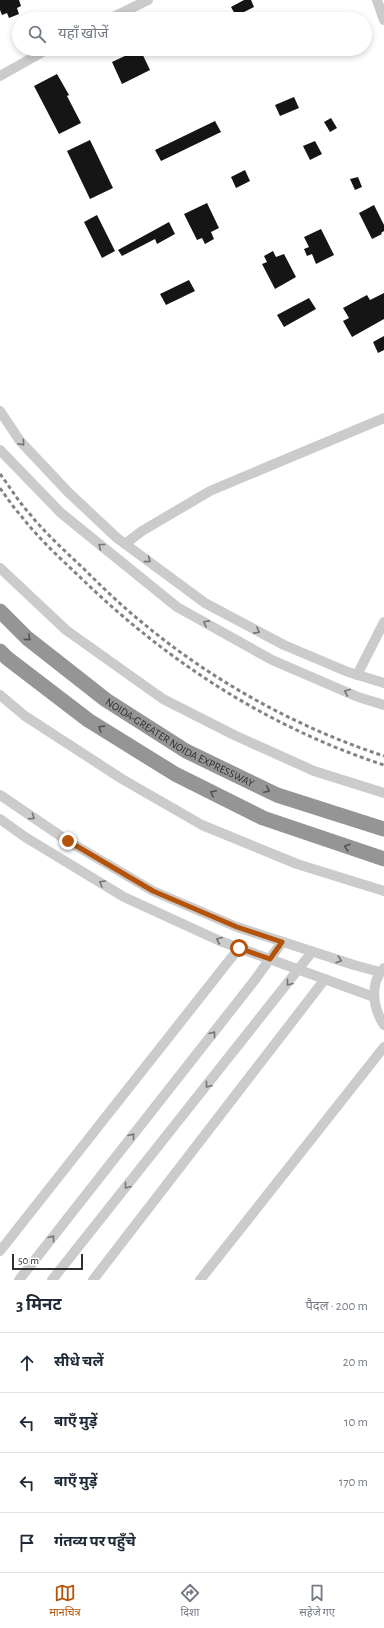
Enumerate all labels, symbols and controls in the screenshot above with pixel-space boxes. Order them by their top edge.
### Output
search box [12,12,372,56]
icon: search [26,23,48,45]
text: यहाँ खोजें [58,26,108,41]
one-way arrow [18,438,25,446]
one-way arrow [99,543,106,550]
one-way arrow [143,556,150,563]
one-way arrow [202,620,210,627]
one-way arrow [252,626,260,633]
one-way arrow [24,634,31,641]
one-way arrow [344,689,351,697]
street label: NOIDA-GREATER NOIDA EXPRESSWAY [104,696,256,789]
one-way arrow [98,726,105,733]
one-way arrow [262,785,270,793]
one-way arrow [210,791,218,798]
one-way arrow [28,812,35,819]
route end [59,832,77,850]
one-way arrow [344,843,351,852]
one-way arrow [99,881,106,888]
one-way arrow [215,937,223,945]
route start [230,939,248,957]
one-way arrow [335,955,342,964]
one-way arrow [286,978,293,985]
one-way arrow [208,1031,215,1038]
one-way arrow [205,1080,212,1087]
one-way arrow [127,1134,134,1141]
one-way arrow [125,1182,132,1189]
one-way arrow [47,1236,54,1243]
scale bar [12,1252,83,1271]
text: 50 m [18,1255,39,1266]
text: 3 मिनट [16,1296,62,1313]
text: पैदल · 200 m [305,1300,368,1313]
icon: ahead [16,1352,38,1374]
text: सीधे चलें [54,1354,104,1369]
text: 20 m [343,1356,368,1369]
icon: left [16,1412,38,1434]
text: बाएँ मुड़ें [54,1414,97,1429]
text: 10 m [344,1416,368,1429]
icon: left [16,1472,38,1494]
text: बाएँ मुड़ें [54,1474,97,1489]
text: 170 m [339,1476,368,1489]
icon: arrive [16,1532,38,1554]
text: गंतव्य पर पहुँचे [54,1534,136,1549]
tab: मानचित्र [49,1582,81,1620]
tab: दिशा [179,1582,201,1620]
tab: सहेजे गए [299,1582,335,1620]

